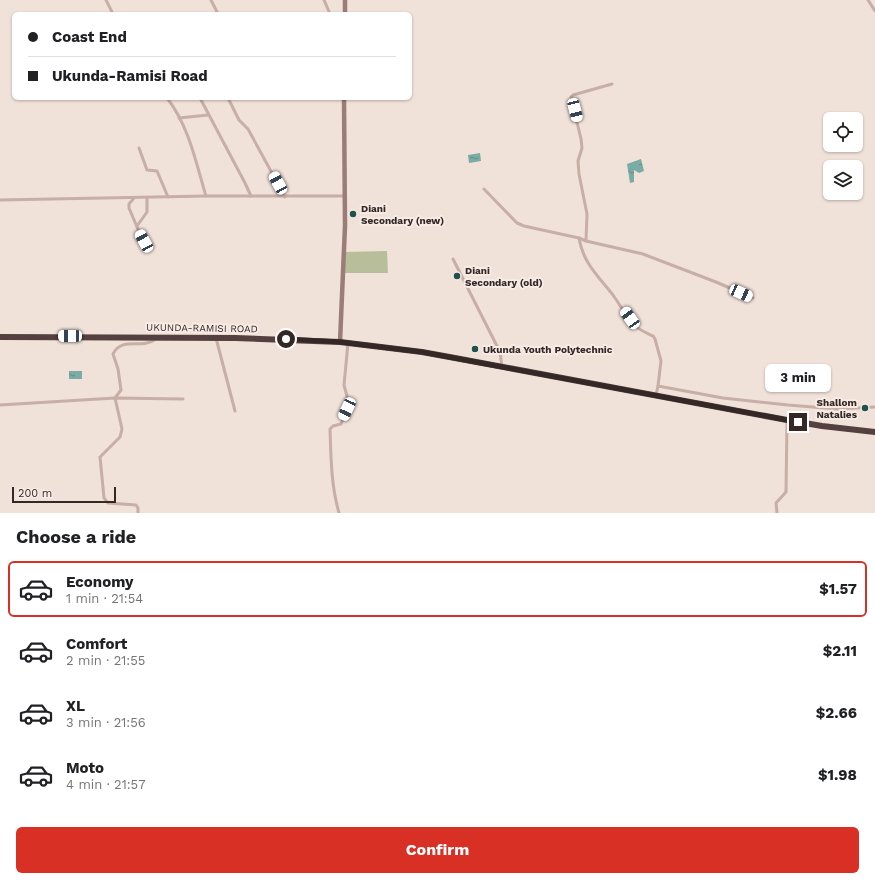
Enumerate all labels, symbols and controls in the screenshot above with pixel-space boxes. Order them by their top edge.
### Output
text: Coast End [52,28,127,46]
text: Ukunda-Ramisi Road [52,67,208,85]
car [566,97,584,123]
map controls [823,112,863,200]
button: locate [823,112,863,152]
button: layers [823,160,863,200]
car [267,170,289,196]
place label: Diani Secondary (new) [361,203,444,226]
marker: Diani Secondary (new) [348,209,358,219]
car [133,228,155,254]
place label: Diani Secondary (old) [465,265,543,288]
marker: Diani Secondary (old) [452,271,462,281]
car [728,283,754,303]
car [618,305,642,331]
street label: UKUNDA-RAMISI ROAD [146,322,258,334]
car [58,330,82,342]
route start [277,330,295,348]
marker: Ukunda Youth Polytechnic [470,344,480,354]
place label: Ukunda Youth Polytechnic [483,344,613,355]
callout: 3 min [765,364,831,392]
text: 3 min [780,370,816,385]
car [336,396,358,422]
place label: Shallom Natalies [816,397,858,420]
marker: Shallom Natalies [860,403,870,413]
route end [789,413,807,431]
scale bar [12,485,116,504]
text: 200 m [18,487,52,500]
text: Choose a ride [16,526,136,547]
icon: car [18,571,54,607]
text: Economy [66,573,133,591]
text: $1.57 [819,580,857,598]
text: 1 min · 21:54 [66,591,143,606]
icon: car [18,633,54,669]
text: Comfort [66,635,127,653]
text: $2.11 [823,642,857,660]
text: 2 min · 21:55 [66,653,145,668]
icon: car [18,695,54,731]
text: XL [66,697,85,715]
text: $2.66 [816,704,857,722]
text: 3 min · 21:56 [66,715,146,730]
icon: car [18,757,54,793]
text: Moto [66,759,104,777]
text: $1.98 [818,766,857,784]
text: 4 min · 21:57 [66,777,145,792]
button: Confirm [16,827,859,873]

